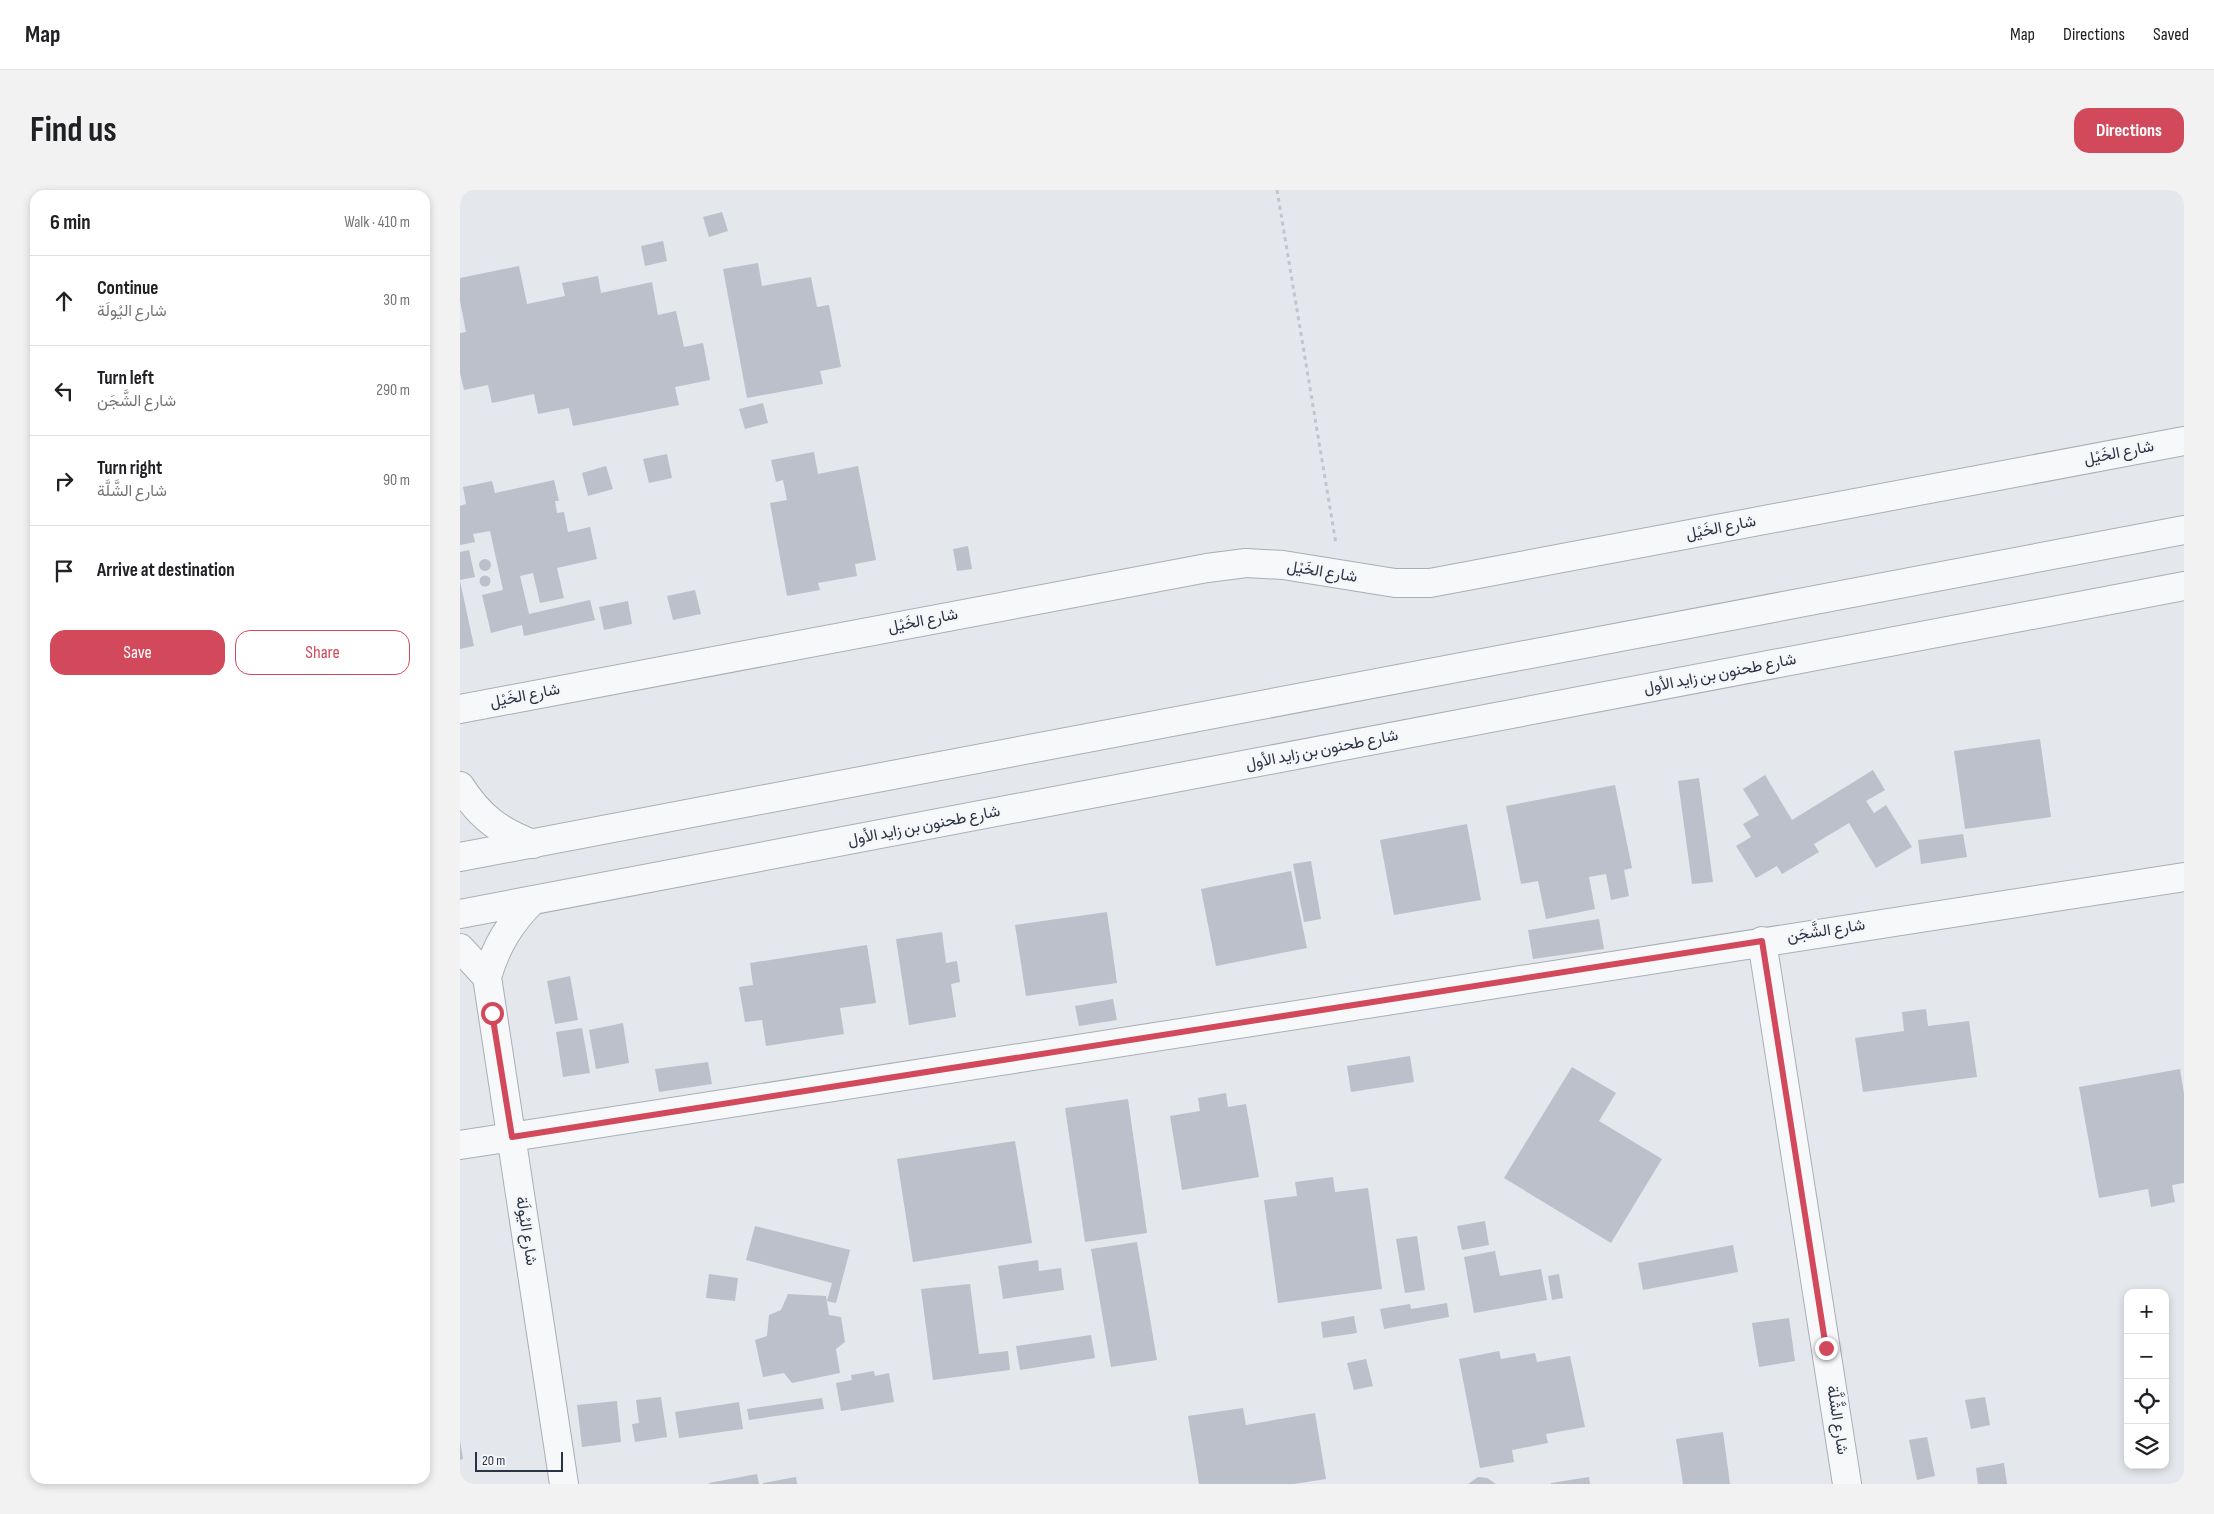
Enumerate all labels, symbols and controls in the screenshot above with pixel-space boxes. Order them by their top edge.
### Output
text: Map [25,20,60,49]
text: Map [2010,24,2035,45]
text: Directions [2063,24,2125,45]
text: Saved [2153,24,2189,45]
button: Directions [2074,108,2184,153]
text: Find us [30,109,117,152]
text: 6 min [50,210,91,235]
text: Walk · 410 m [344,213,410,232]
text: Continue [97,277,158,300]
icon: ahead [50,287,78,315]
text: 30 m [383,291,410,310]
text: شارع اليُولَة [97,302,167,321]
text: Turn left [97,367,154,390]
icon: left [50,377,78,405]
text: 290 m [376,381,410,400]
text: شارع الشَّجَن [97,392,176,411]
street label: شارع الخَيْل [2082,437,2156,470]
text: Turn right [97,457,162,480]
icon: right [50,467,78,495]
text: 90 m [383,471,410,490]
text: شارع الشَّلَّة [97,482,167,501]
street label: شارع الخَيْل [1684,512,1758,545]
icon: arrive [50,557,78,585]
street label: شارع الخَيْل [1285,557,1359,588]
text: Arrive at destination [97,559,235,582]
street label: شارع الخَيْل [886,605,960,638]
button: Save [50,630,225,675]
button: Share [235,630,410,675]
street label: شارع طحنون بن زايد الأول [1642,650,1798,699]
street label: شارع الخَيْل [488,680,562,713]
street label: شارع طحنون بن زايد الأول [1244,726,1400,775]
street label: شارع طحنون بن زايد الأول [846,802,1002,851]
street label: شارع الشَّجَن [1785,913,1867,948]
route start [481,1002,504,1025]
street label: شارع اليُولَة [510,1195,542,1267]
map controls [2124,1289,2169,1469]
button: + [2124,1289,2169,1334]
button: − [2124,1334,2169,1379]
route end [1815,1337,1838,1360]
button: locate [2124,1379,2169,1424]
street label: شارع الشَّلَّة [1821,1383,1855,1456]
button: layers [2124,1424,2169,1469]
scale bar [475,1449,562,1472]
text: 20 m [482,1452,505,1469]

